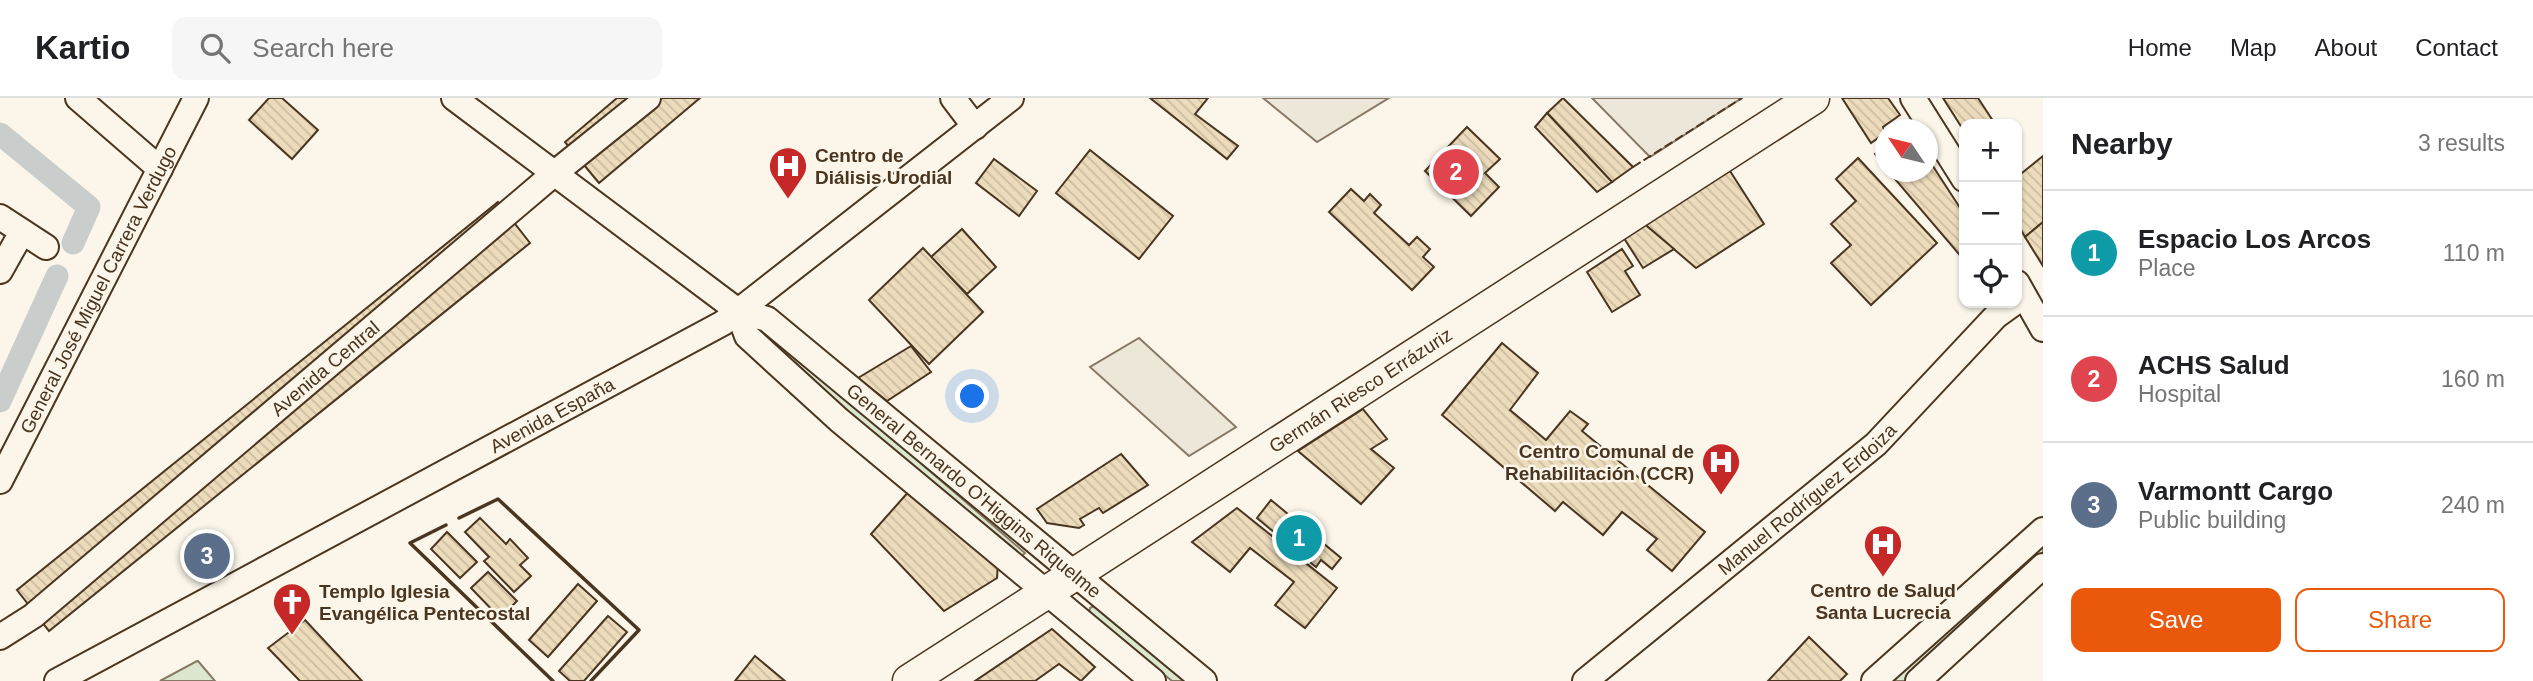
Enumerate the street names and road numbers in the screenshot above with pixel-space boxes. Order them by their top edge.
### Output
street label: General José Miguel Carrera Verdugo [16,142,180,437]
street label: Avenida Central [267,317,383,420]
street label: Germán Riesco Errázuriz [1265,323,1456,457]
street label: Avenida España [486,373,618,457]
street label: General Bernardo O'Higgins Riquelme [843,379,1106,602]
street label: Manuel Rodríguez Erdoiza [1714,419,1901,579]

